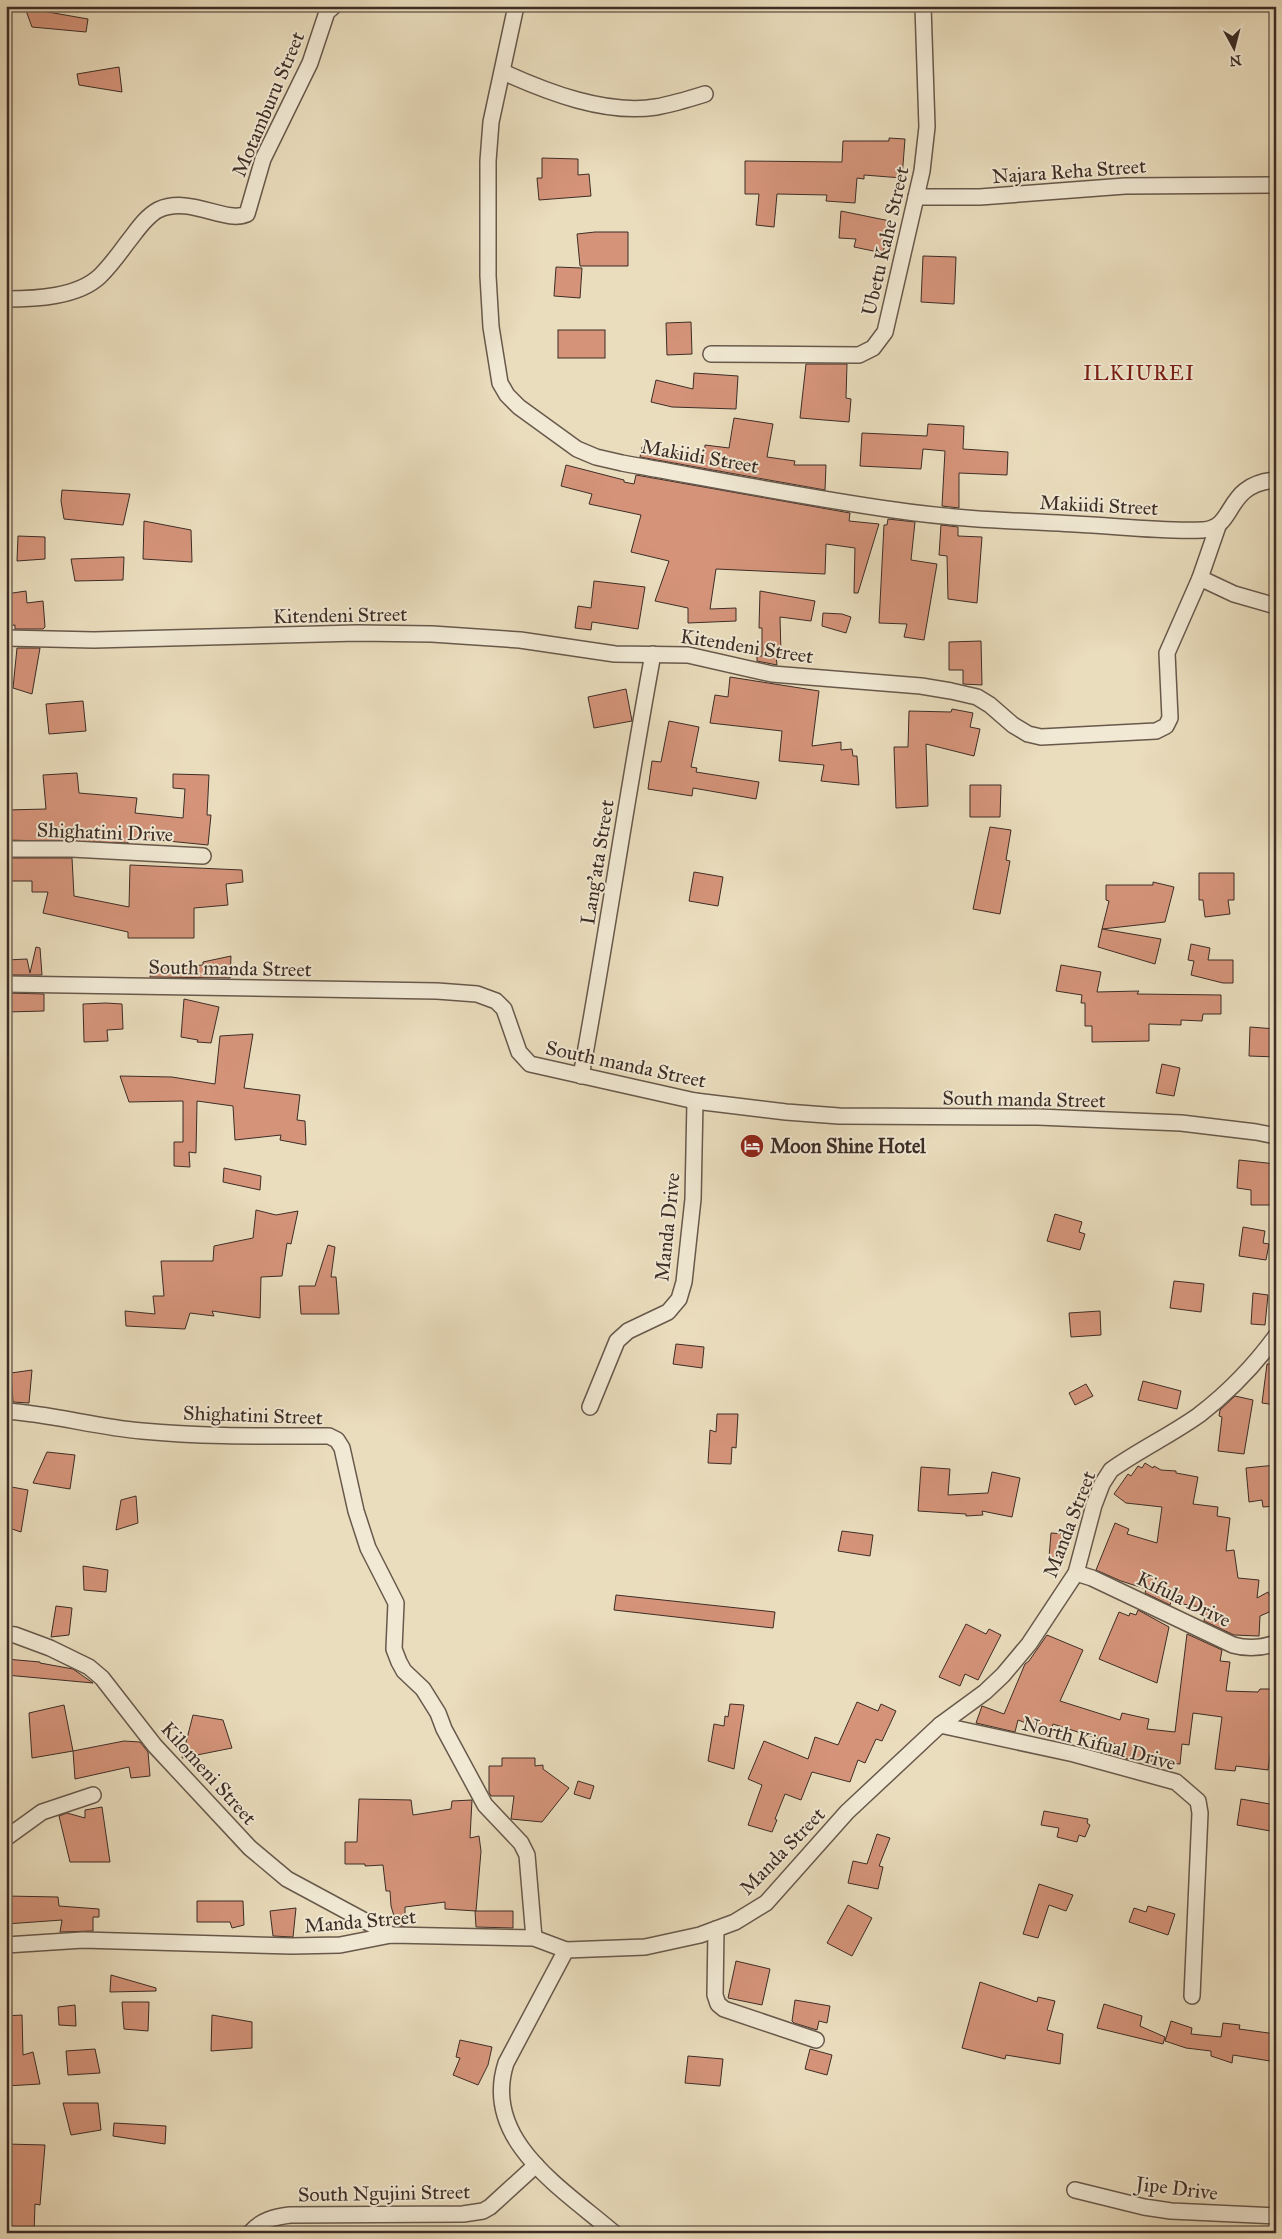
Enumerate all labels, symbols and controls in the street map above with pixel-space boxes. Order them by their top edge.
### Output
north arrow [1210,22,1260,72]
street label: Motamburu Street [227,28,309,180]
text: N [1228,51,1242,70]
street label: Najara Reha Street [991,154,1147,188]
street label: Ubetu Kahe Street [856,164,914,318]
district label: ILKIUREI [1083,360,1195,386]
street label: Makiidi Street [639,434,761,478]
street label: Makiidi Street [1039,490,1159,520]
street label: Kitendeni Street [273,602,407,628]
street label: Kitendeni Street [679,624,815,668]
street label: Lang'ata Street [575,798,620,926]
street label: Shighatini Drive [36,818,174,847]
street label: South manda Street [148,955,312,981]
street label: South manda Street [544,1035,708,1093]
street label: South manda Street [942,1086,1106,1112]
hotel icon: Moon Shine Hotel [739,1133,765,1159]
place label: Moon Shine Hotel [770,1134,926,1158]
street label: Manda Drive [649,1172,685,1282]
street label: Shighatini Street [183,1401,323,1430]
street label: Manda Street [1038,1467,1100,1581]
street label: Kifula Drive [1133,1566,1235,1632]
street label: North Kifual Drive [1019,1711,1179,1775]
street label: Kilomeni Street [156,1716,262,1830]
street label: Manda Street [734,1802,830,1900]
street label: Manda Street [303,1904,417,1938]
street label: Jipe Drive [1132,2171,1219,2206]
street label: South Ngujini Street [298,2179,470,2208]

